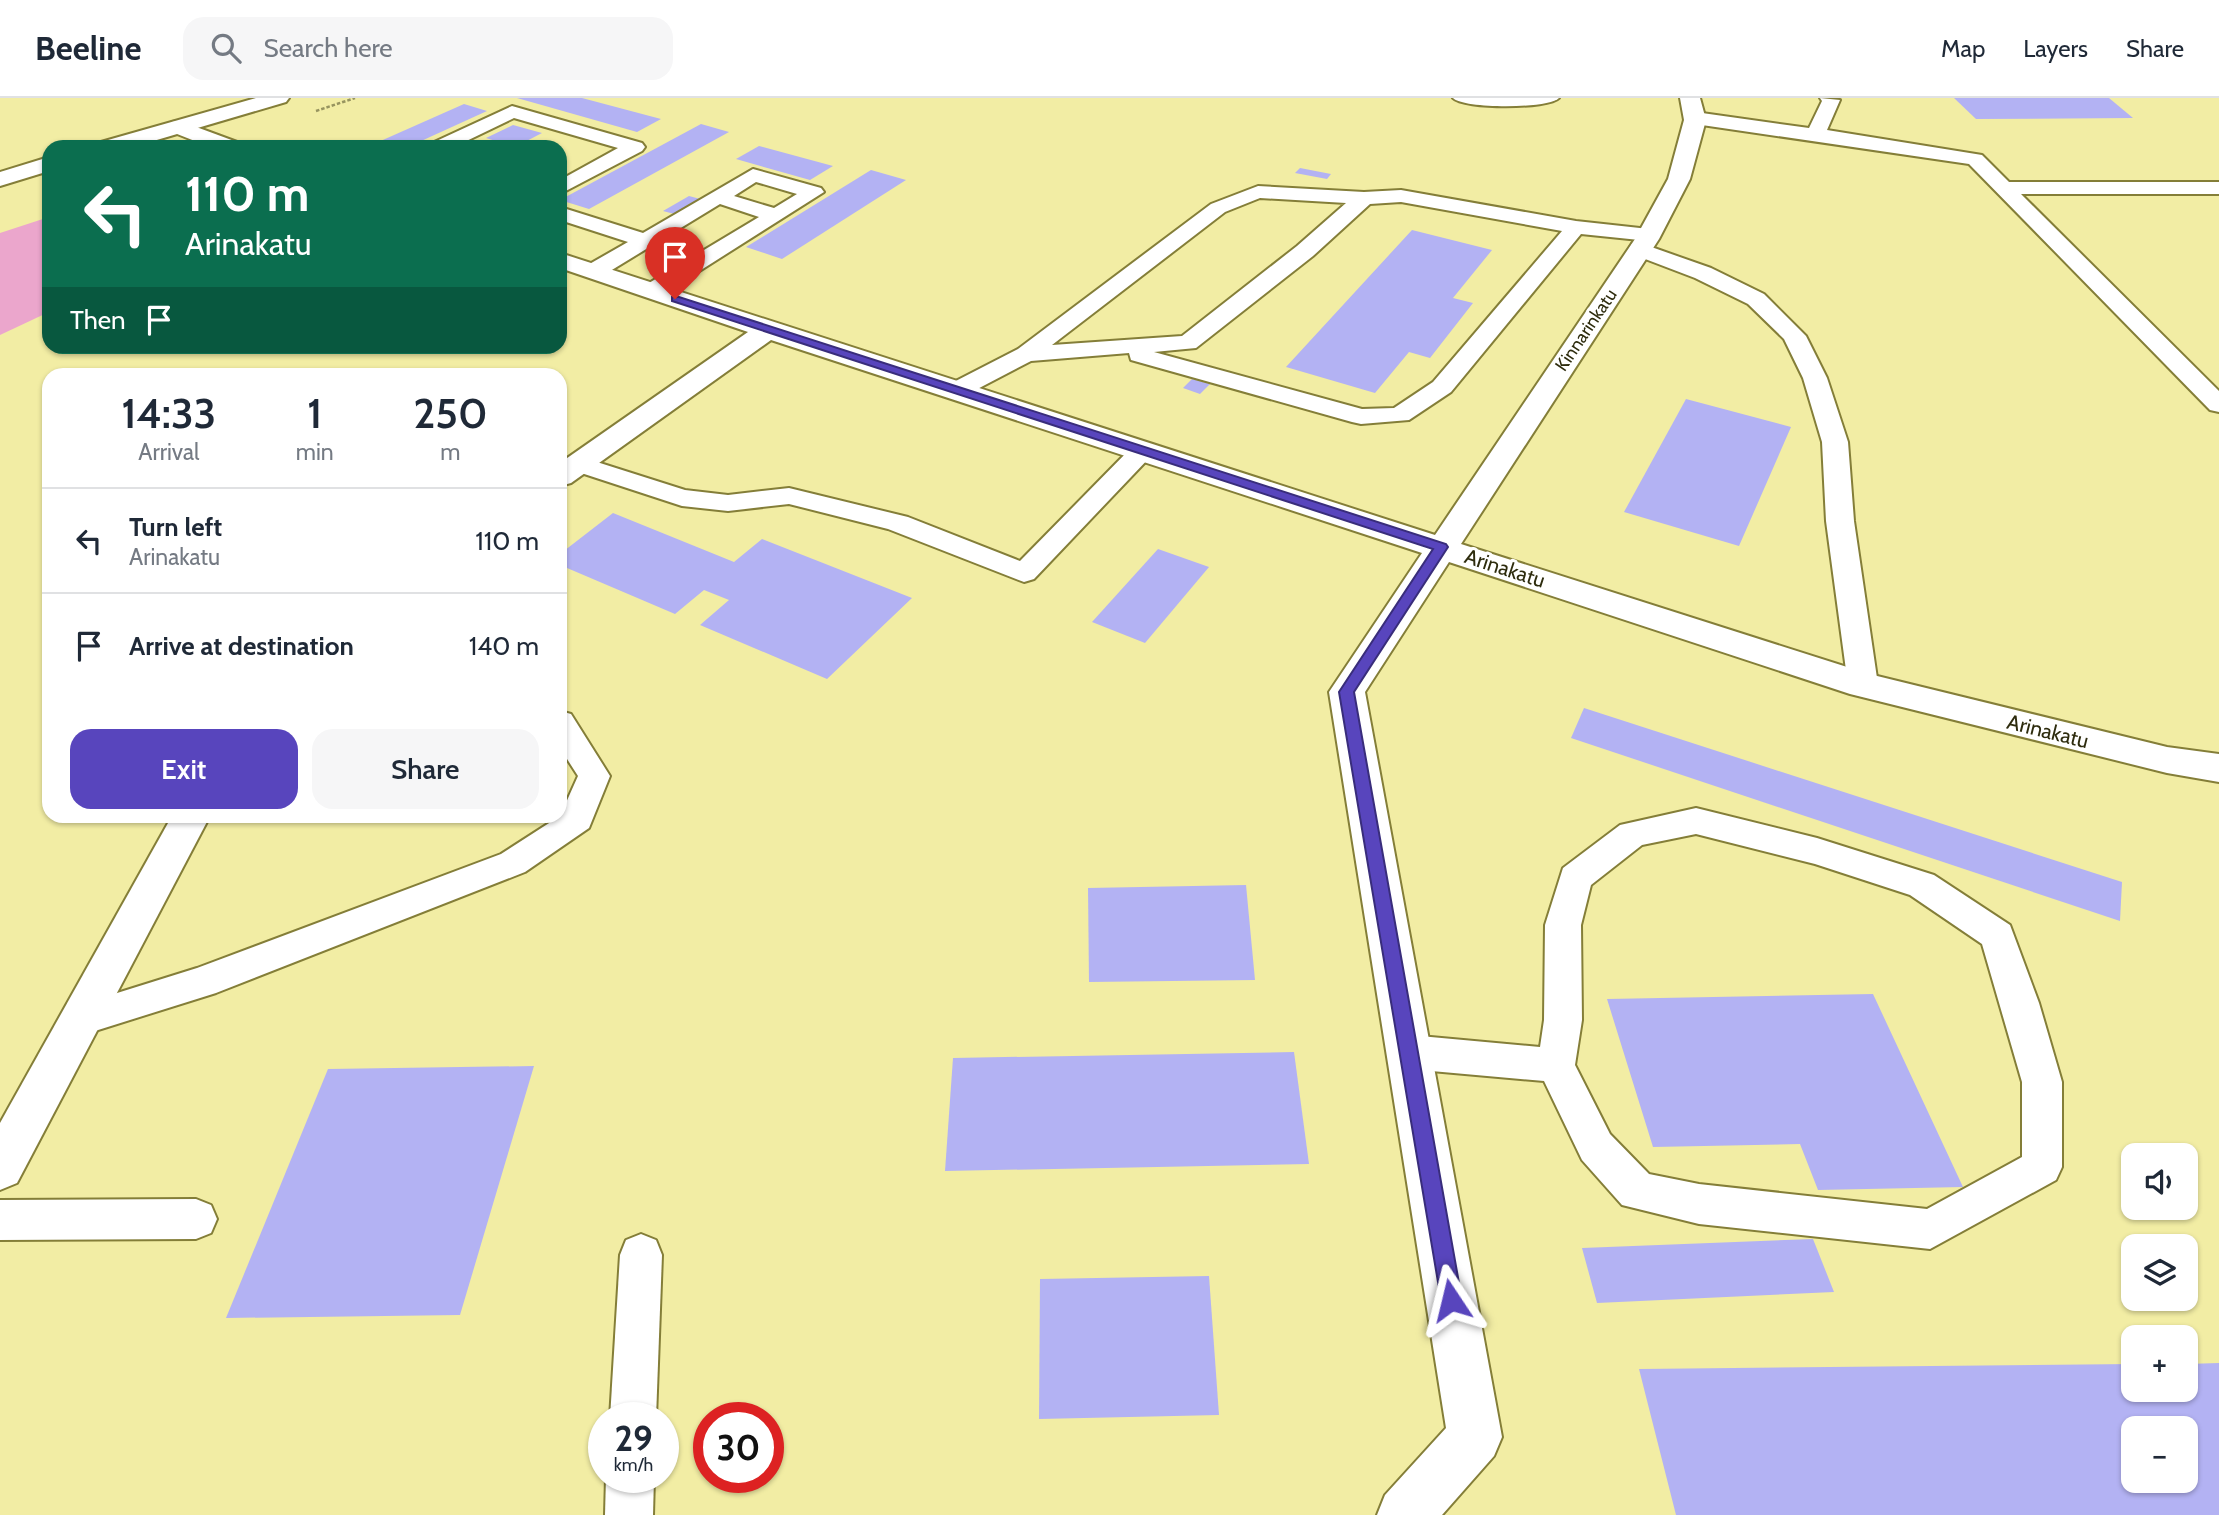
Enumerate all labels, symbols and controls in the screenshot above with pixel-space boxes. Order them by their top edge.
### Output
search box [183,17,673,80]
text: Beeline [35,28,141,68]
icon: search [207,29,245,67]
text: Search here [263,32,393,64]
text: Map [1941,34,1985,63]
text: Layers [2023,34,2088,63]
text: Share [2126,34,2184,63]
text: 110 m [185,164,309,223]
icon: left [70,168,161,259]
text: Arinakatu [185,224,312,263]
pin [645,227,705,299]
icon: arrive [656,238,694,276]
street label: Kinnarinkatu [1550,285,1622,375]
icon: arrive [140,301,178,339]
text: Then [70,304,126,336]
text: 14:33 [122,387,216,439]
text: 1 [307,387,322,439]
text: 250 [413,387,487,439]
text: Arrival [138,438,199,466]
text: min [296,438,334,466]
text: m [440,438,460,466]
text: Turn left [129,511,222,543]
icon: left [70,522,108,560]
text: 110 m [475,525,539,557]
text: Arinakatu [129,543,220,571]
street label: Arinakatu [1462,543,1548,593]
icon: arrive [70,627,108,665]
text: Arrive at destination [129,630,354,662]
text: 140 m [469,630,539,662]
street label: Arinakatu [2005,709,2091,753]
button: Exit [70,729,298,809]
button: Share [312,729,539,809]
map controls [2121,1143,2198,1493]
button: sound [2121,1143,2198,1220]
button: layers [2121,1234,2198,1311]
position arrow [1414,1263,1488,1337]
button: + [2121,1325,2198,1402]
speed limit sign: 30 [693,1402,784,1493]
button: − [2121,1416,2198,1493]
text: 29 [614,1417,653,1460]
text: km/h [614,1454,653,1476]

